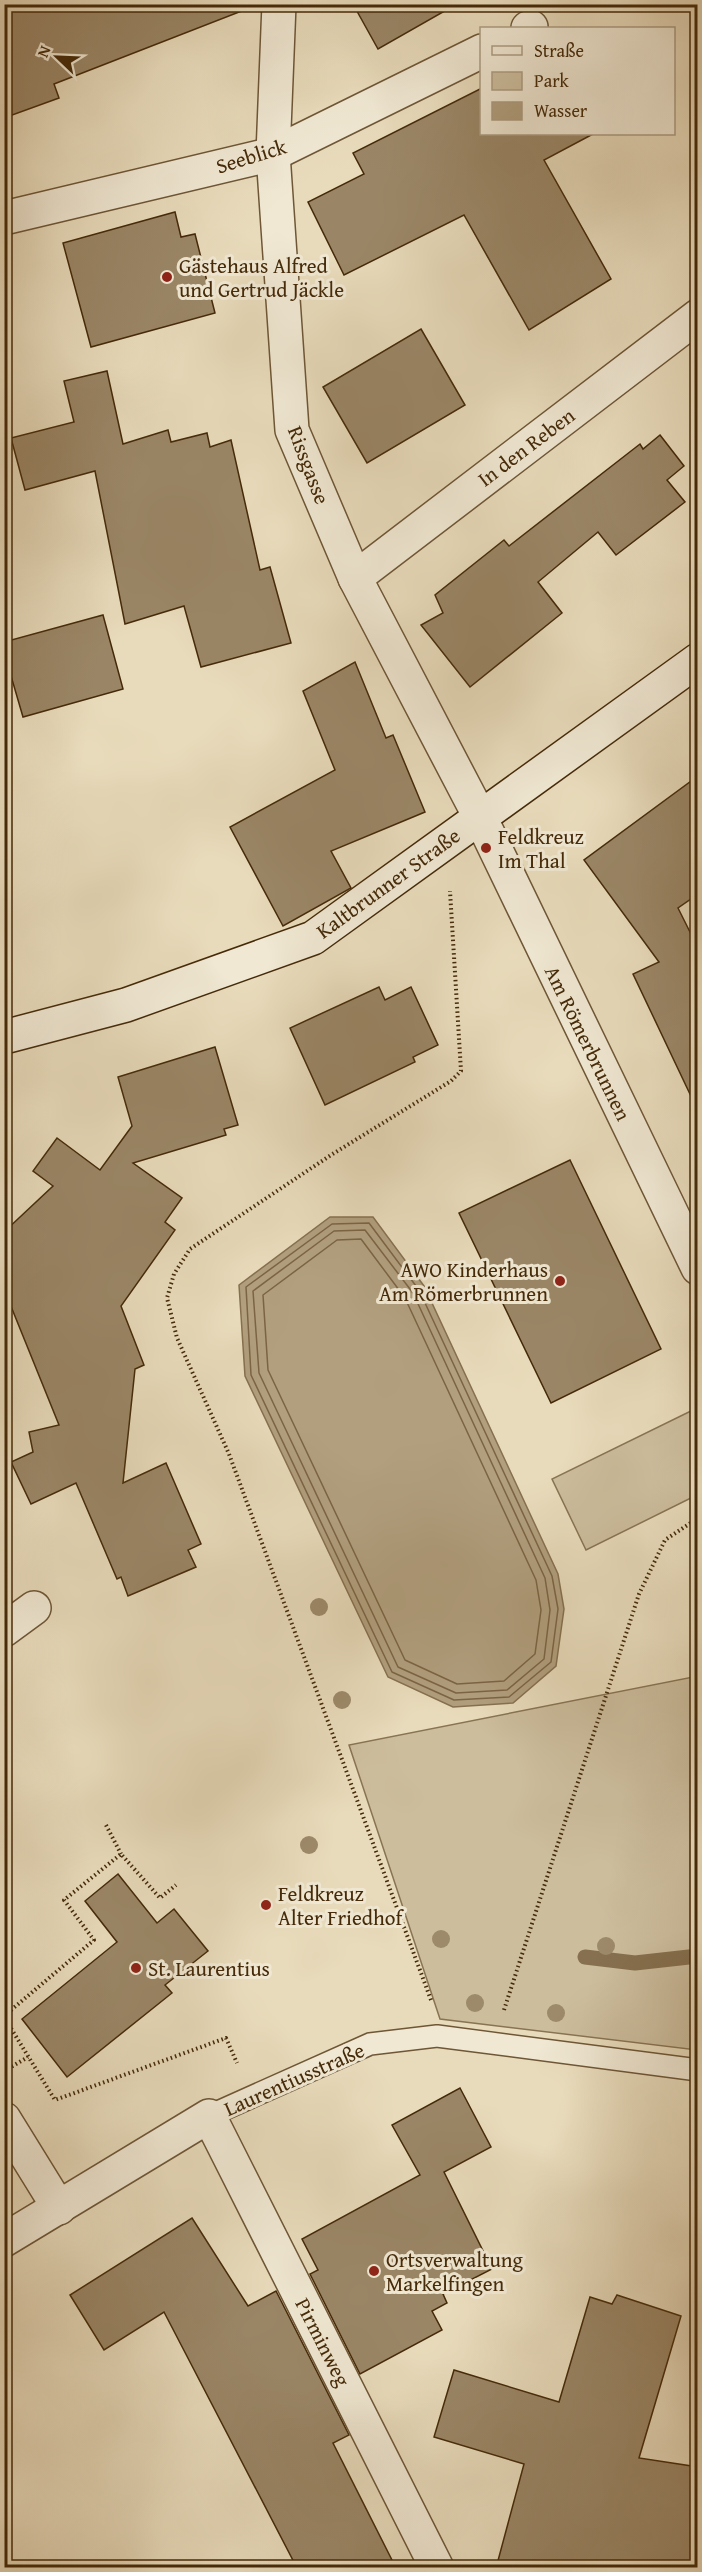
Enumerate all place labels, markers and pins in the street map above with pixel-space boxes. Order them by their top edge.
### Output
place label: Gästehaus Alfred und Gertrud Jäckle [179,250,344,305]
marker: Gästehaus Alfred und Gertrud Jäckle [160,270,174,284]
place label: Feldkreuz Im Thal [498,821,584,876]
marker: Feldkreuz Im Thal [479,841,493,855]
place label: AWO Kinderhaus Am Römerbrunnen [379,1254,548,1309]
marker: AWO Kinderhaus Am Römerbrunnen [553,1274,567,1288]
place label: Feldkreuz Alter Friedhof [278,1878,405,1933]
marker: Feldkreuz Alter Friedhof [259,1898,273,1912]
place label: St. Laurentius [148,1953,270,1984]
marker: St. Laurentius [129,1961,143,1975]
place label: Ortsverwaltung Markelfingen [386,2244,524,2299]
marker: Ortsverwaltung Markelfingen [367,2264,381,2278]

